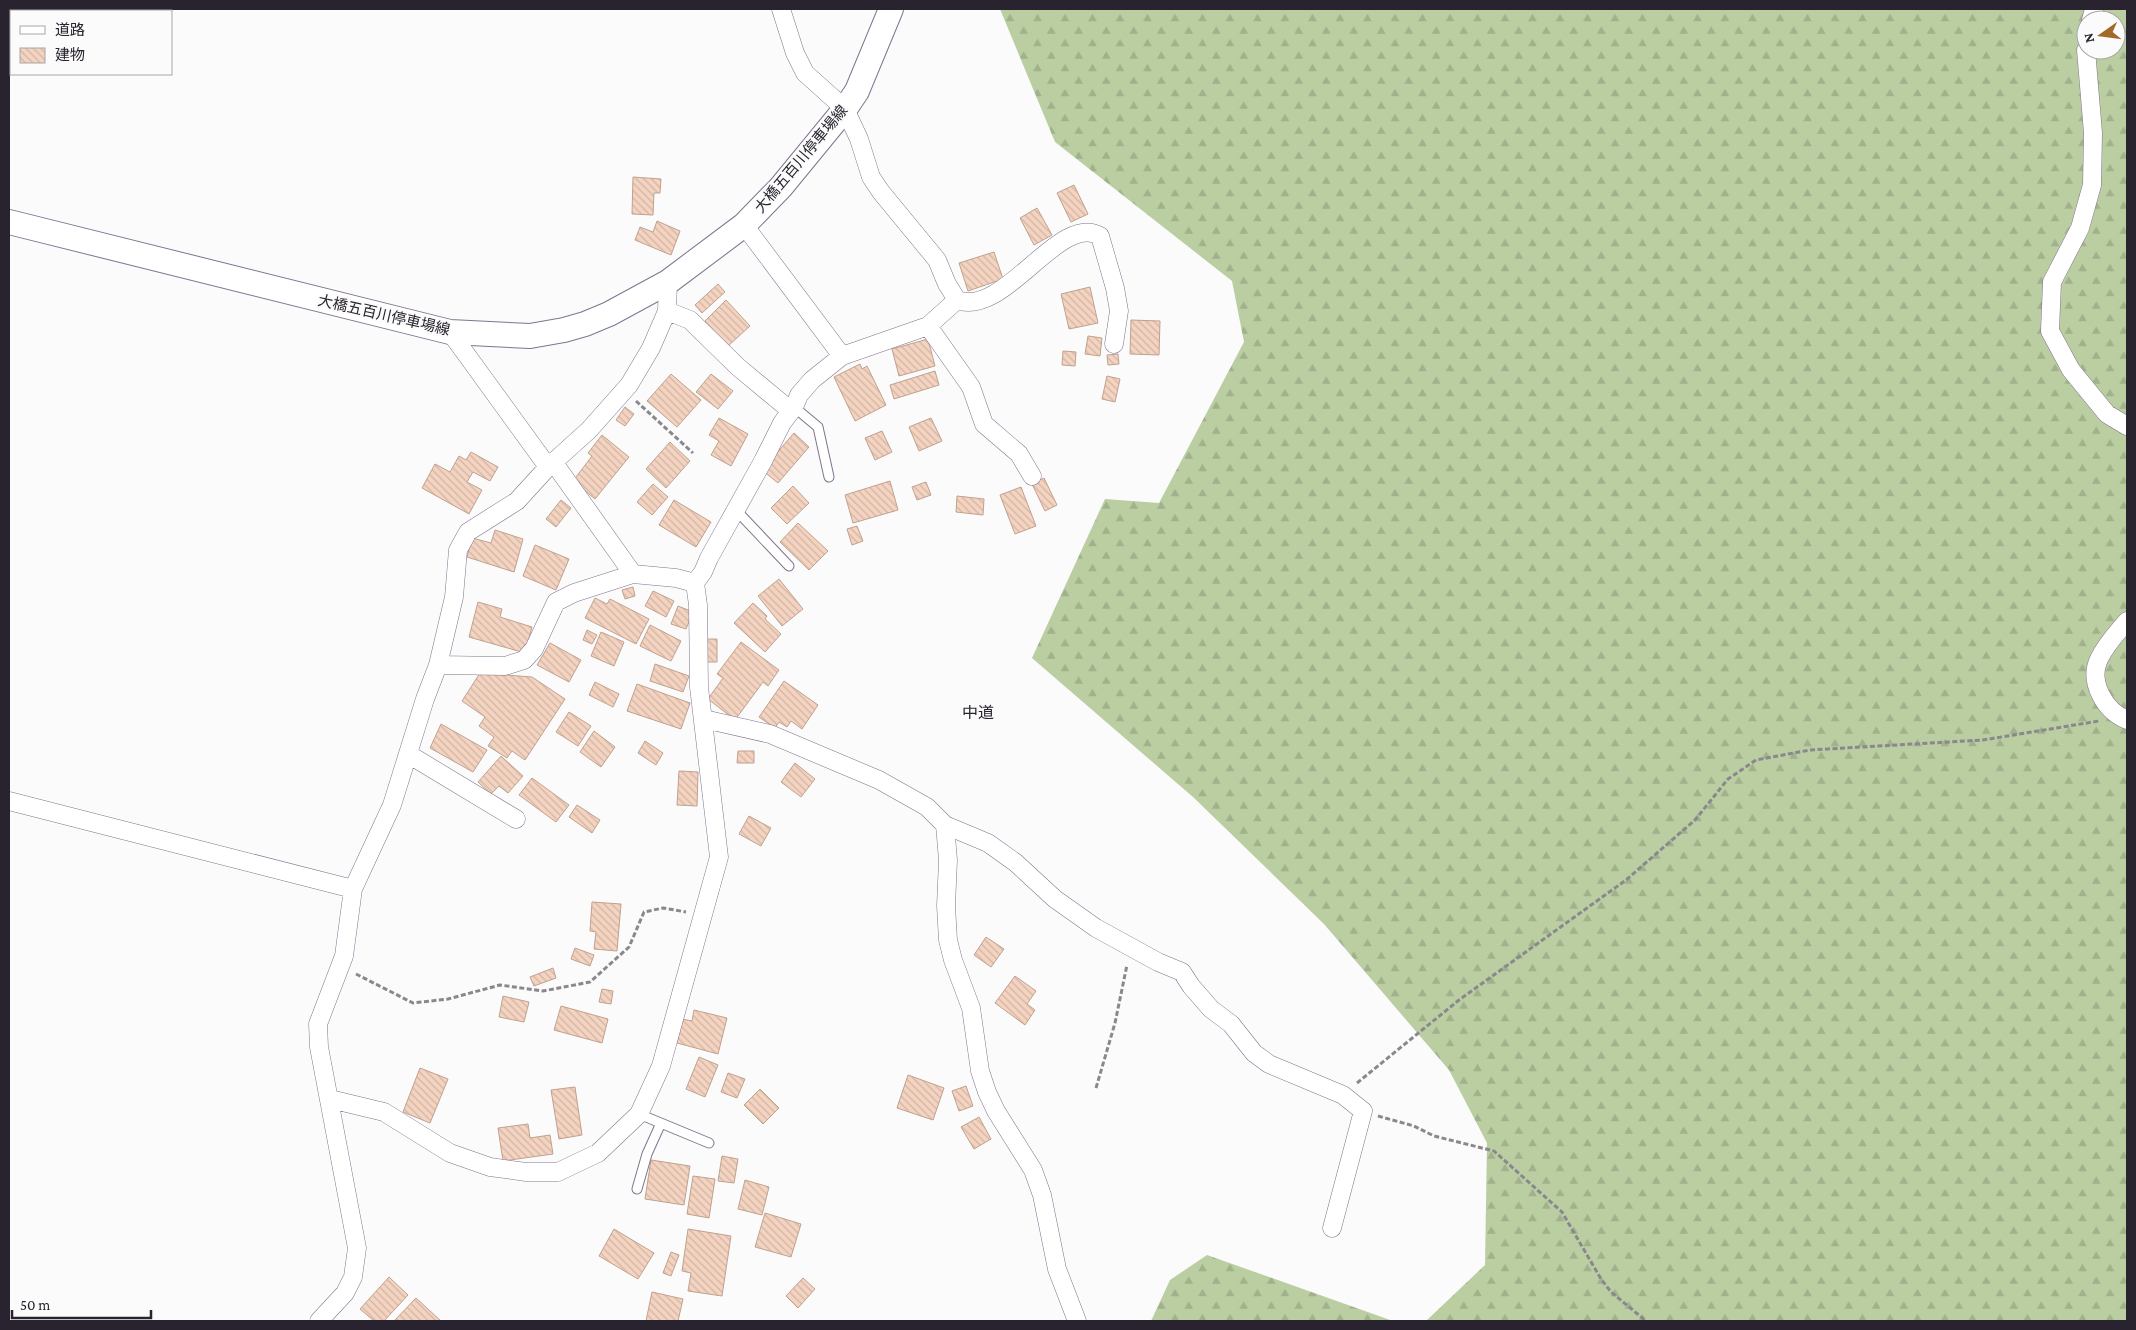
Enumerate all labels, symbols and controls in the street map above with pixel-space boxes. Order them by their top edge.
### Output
legend [10,10,172,75]
north arrow [2076,10,2126,60]
text: 道路 [55,22,85,38]
text: N [2079,31,2097,45]
text: 建物 [55,47,85,63]
street label: 大橋五百川停車場線 [751,102,851,216]
street label: 大橋五百川停車場線 [316,292,452,338]
district label: 中道 [962,704,994,721]
scale bar [12,1288,151,1320]
text: 50 m [20,1297,50,1313]

